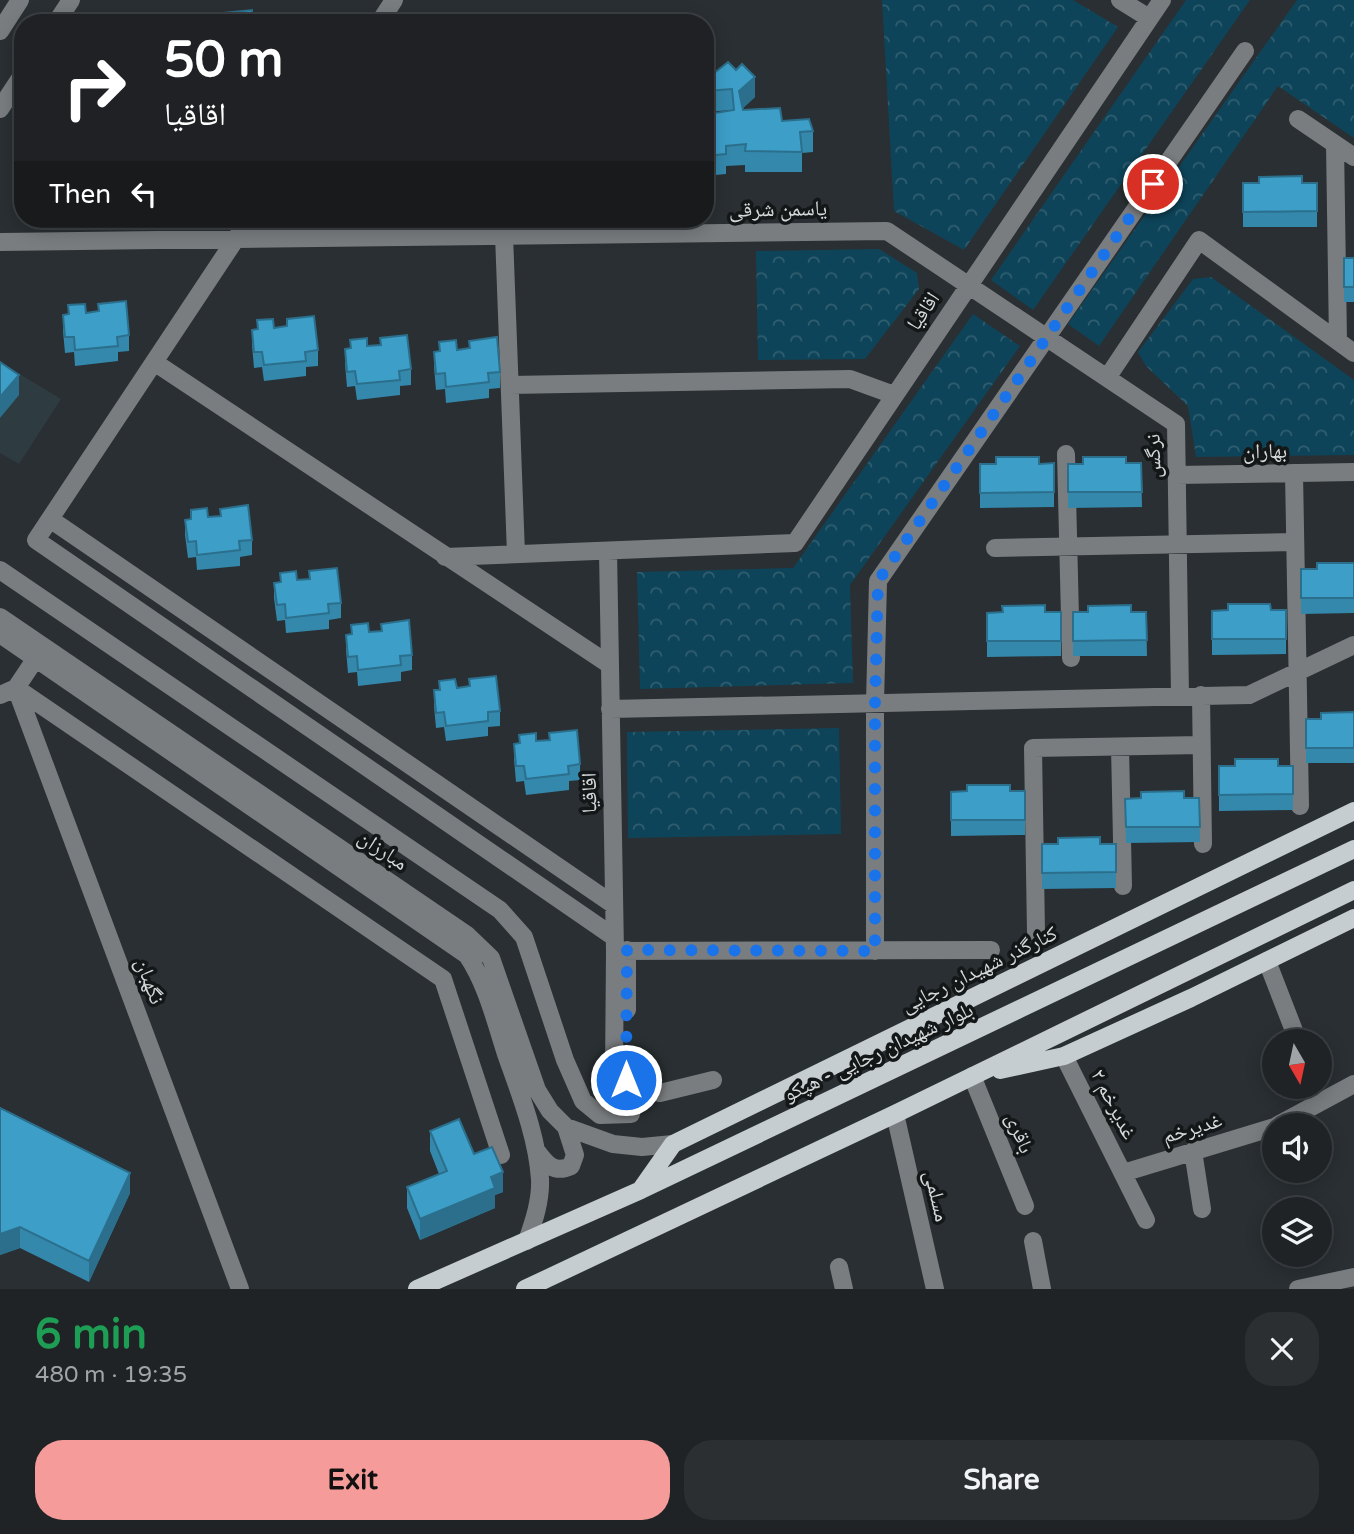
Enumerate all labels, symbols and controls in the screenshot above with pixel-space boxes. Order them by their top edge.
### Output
text: 50 m [164,31,283,90]
icon: right [49,42,140,133]
text: اقاقیا [164,96,226,134]
pin [1123,154,1183,214]
icon: arrive [1134,165,1172,203]
icon: left [125,175,163,213]
text: Then [49,179,111,210]
street label: یاسمن شرقی [729,196,827,223]
street label: اقاقیا [902,287,945,335]
street label: نرگس [1141,434,1166,478]
street label: بهاران [1243,439,1287,464]
street label: اقاقیا [577,772,602,814]
street label: مبارزان [353,825,412,876]
street label: کنارگذر شهیدان رجایی [897,921,1062,1018]
street label: نگهبان [130,955,169,1008]
street label: بلوار شهیدان رجایی - هپکو [779,997,977,1108]
north arrow [1262,1029,1332,1099]
map controls [1262,1029,1332,1267]
position arrow [589,1043,663,1117]
street label: غدیرخم ۲ [1084,1065,1142,1144]
street label: غدیرخم [1159,1108,1225,1150]
street label: باقری [1000,1109,1039,1157]
button: sound [1262,1113,1332,1183]
street label: مسلمی [919,1168,955,1224]
button: layers [1262,1197,1332,1267]
text: 6 min [35,1309,147,1360]
button: close [1245,1312,1319,1386]
text: 480 m · 19:35 [35,1361,187,1389]
button: Exit [35,1440,670,1520]
button: Share [684,1440,1319,1520]

